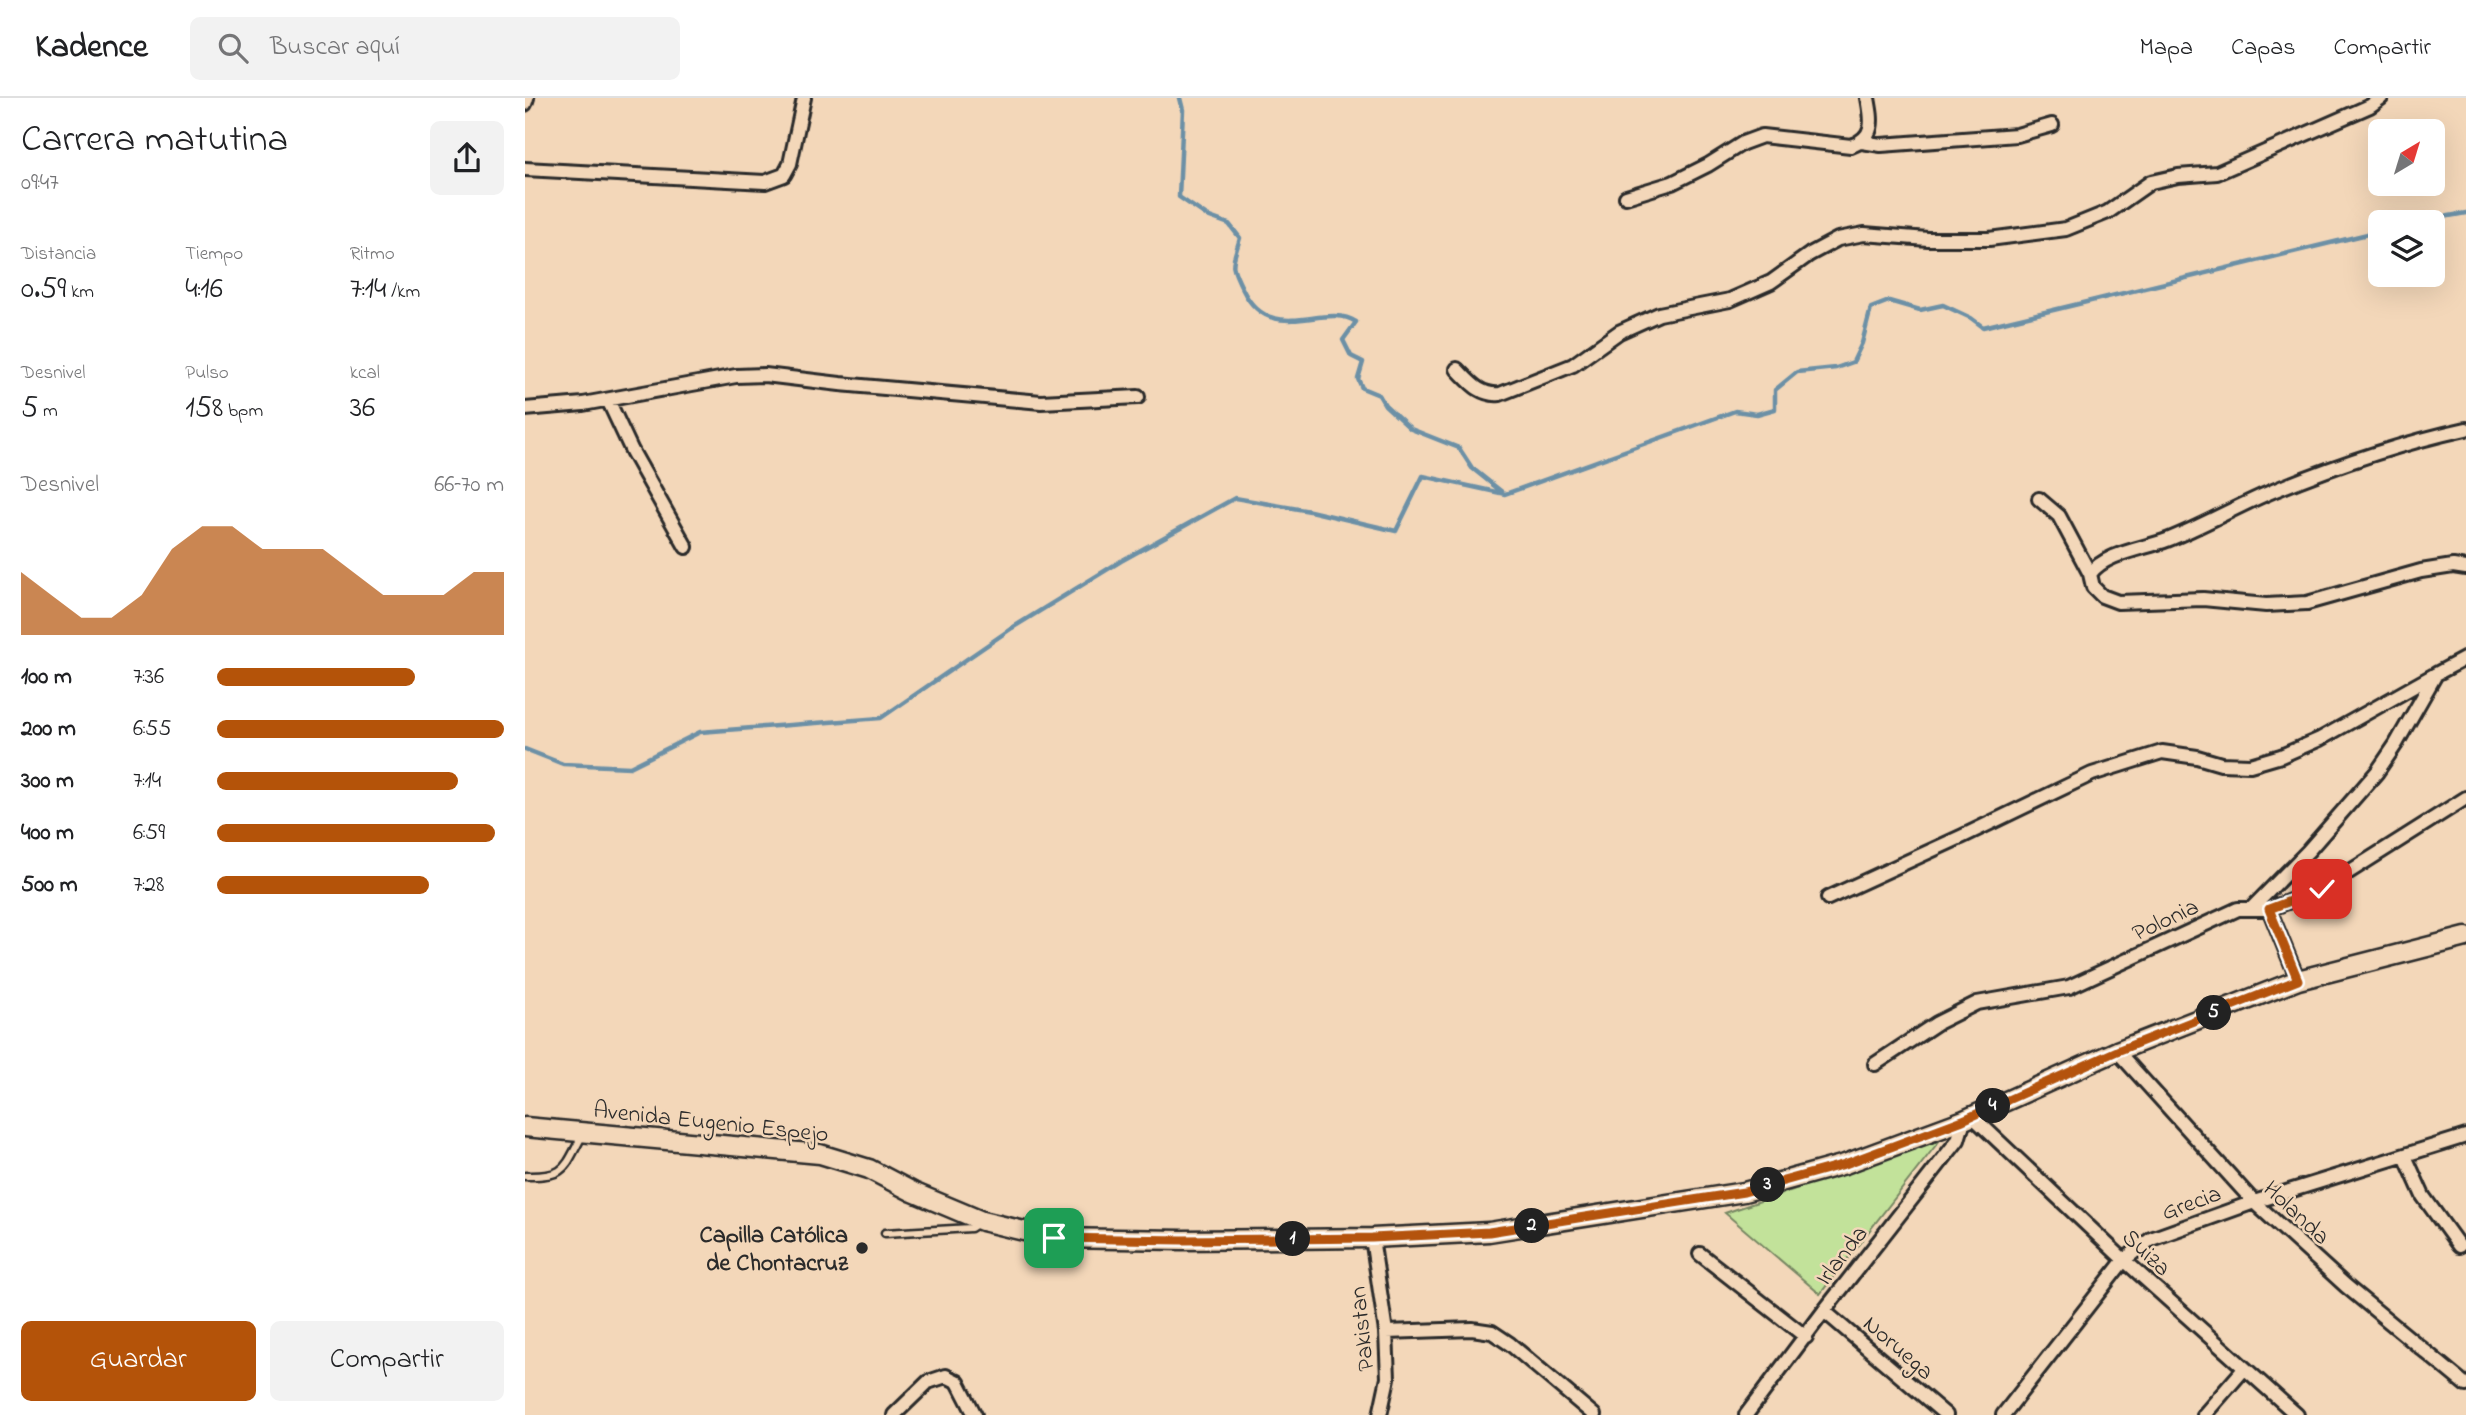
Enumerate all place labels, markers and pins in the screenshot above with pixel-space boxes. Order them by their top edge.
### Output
pin [2292,859,2352,919]
pin: 5 [2197,996,2231,1030]
pin: 4 [1975,1088,2011,1124]
pin: 3 [1751,1168,1785,1202]
pin [1024,1208,1084,1268]
pin: 2 [1515,1208,1549,1244]
place label: Capilla Católica de Chontacruz [700,1219,849,1282]
pin: 1 [1275,1222,1311,1256]
marker: Capilla Católica de Chontacruz [854,1240,870,1256]

